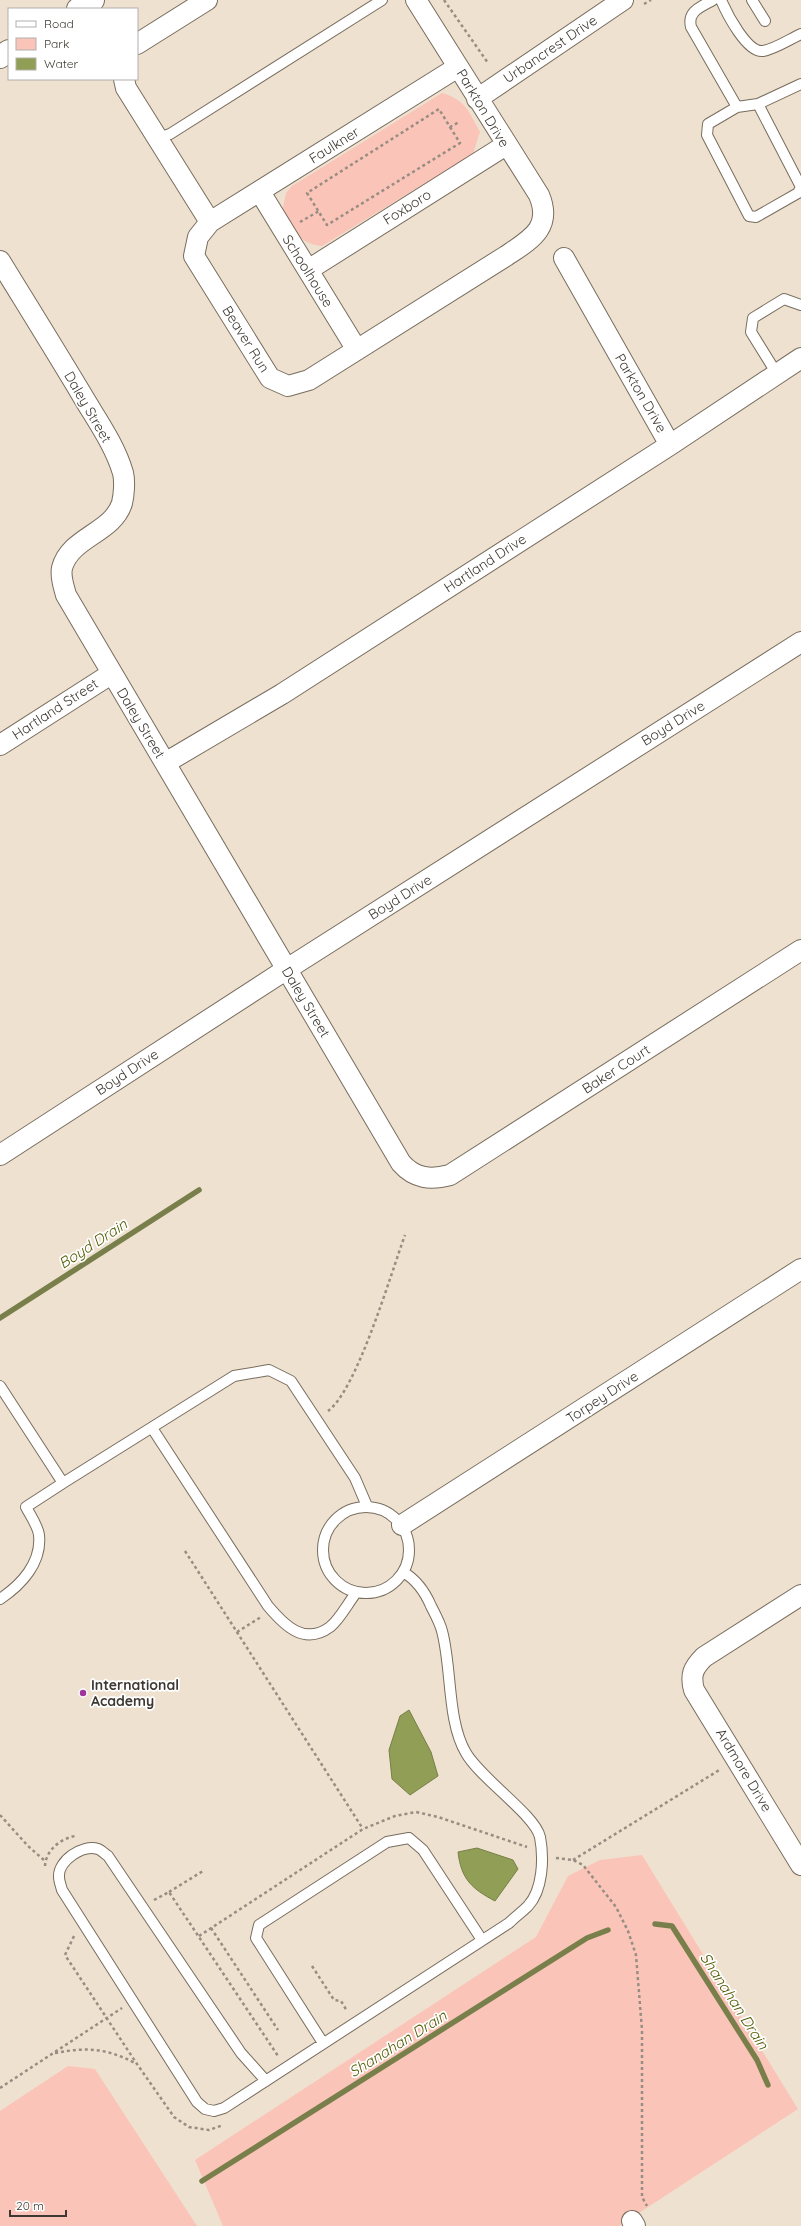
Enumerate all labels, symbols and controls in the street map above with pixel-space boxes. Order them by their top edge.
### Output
legend [8,8,138,80]
street label: Urbancrest Drive [500,11,600,87]
text: Road [44,16,74,31]
text: Park [44,36,69,51]
text: Water [44,56,79,71]
street label: Parkton Drive [453,65,514,151]
street label: Faulkner [305,122,363,167]
street label: Foxboro [380,185,434,229]
street label: Schoolhouse [279,231,337,311]
street label: Beaver Run [218,302,274,376]
street label: Parkton Drive [611,350,671,436]
street label: Daley Street [60,368,116,446]
street label: Hartland Drive [440,530,530,596]
street label: Hartland Street [9,674,102,744]
street label: Daley Street [113,684,169,762]
street label: Boyd Drive [638,696,708,750]
street label: Boyd Drive [365,870,435,924]
street label: Daley Street [278,963,334,1041]
street label: Baker Court [579,1040,654,1098]
street label: Boyd Drive [92,1045,162,1099]
water label: Boyd Drain [55,1214,131,1273]
street label: Torpey Drive [563,1367,642,1427]
place label: International Academy [91,1676,179,1710]
marker: International Academy [78,1688,88,1698]
street label: Ardmore Drive [712,1725,776,1815]
water label: Shanahan Drain [696,1949,773,2053]
water label: Shanahan Drain [345,2006,450,2081]
scale bar [10,2192,66,2218]
text: 20 m [16,2198,44,2213]

